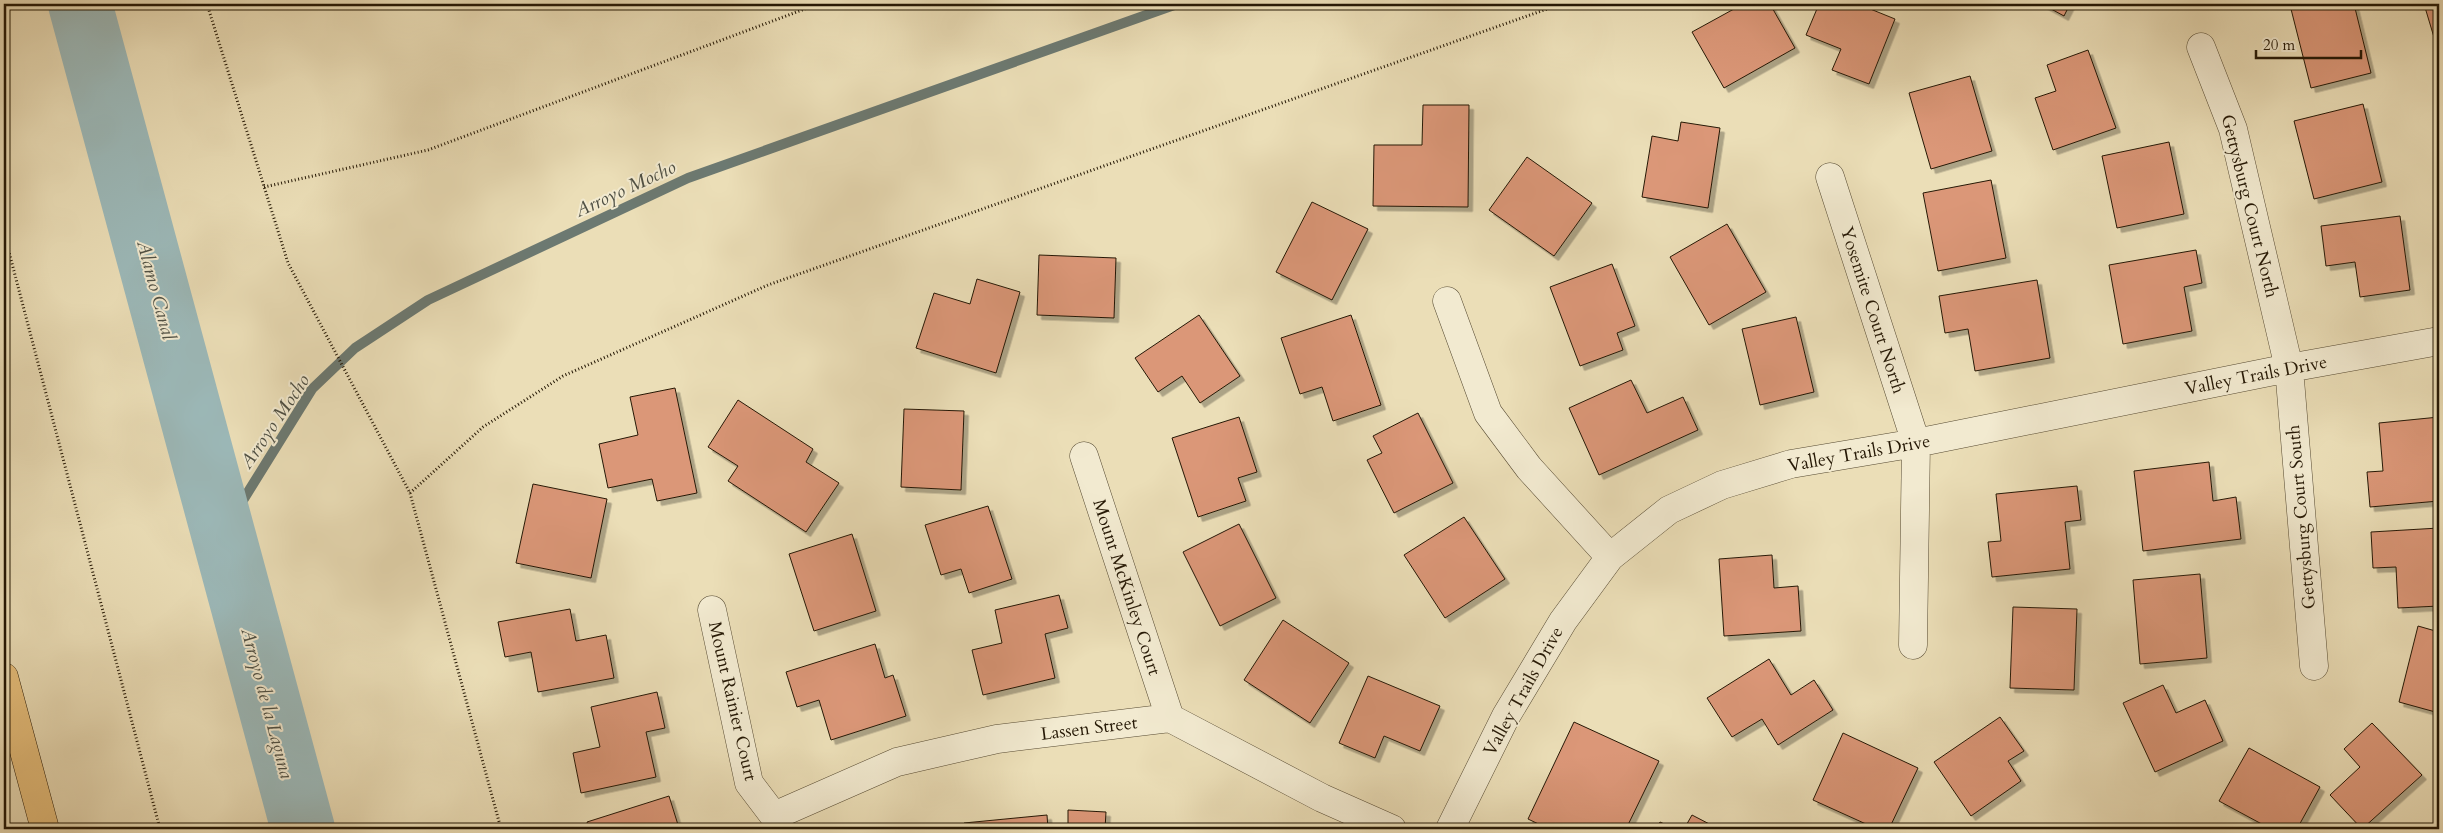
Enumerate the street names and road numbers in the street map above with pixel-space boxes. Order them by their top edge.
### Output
street label: Gettysburg Court North [2215,112,2284,300]
street label: Yosemite Court North [1834,224,1911,397]
street label: Valley Trails Drive [2183,349,2329,402]
street label: Gettysburg Court South [2281,424,2322,610]
street label: Valley Trails Drive [1786,429,1932,478]
street label: Mount McKinley Court [1086,496,1167,679]
street label: Mount Rainier Court [702,619,763,784]
street label: Valley Trails Drive [1478,622,1569,760]
street label: Lassen Street [1039,710,1139,747]

